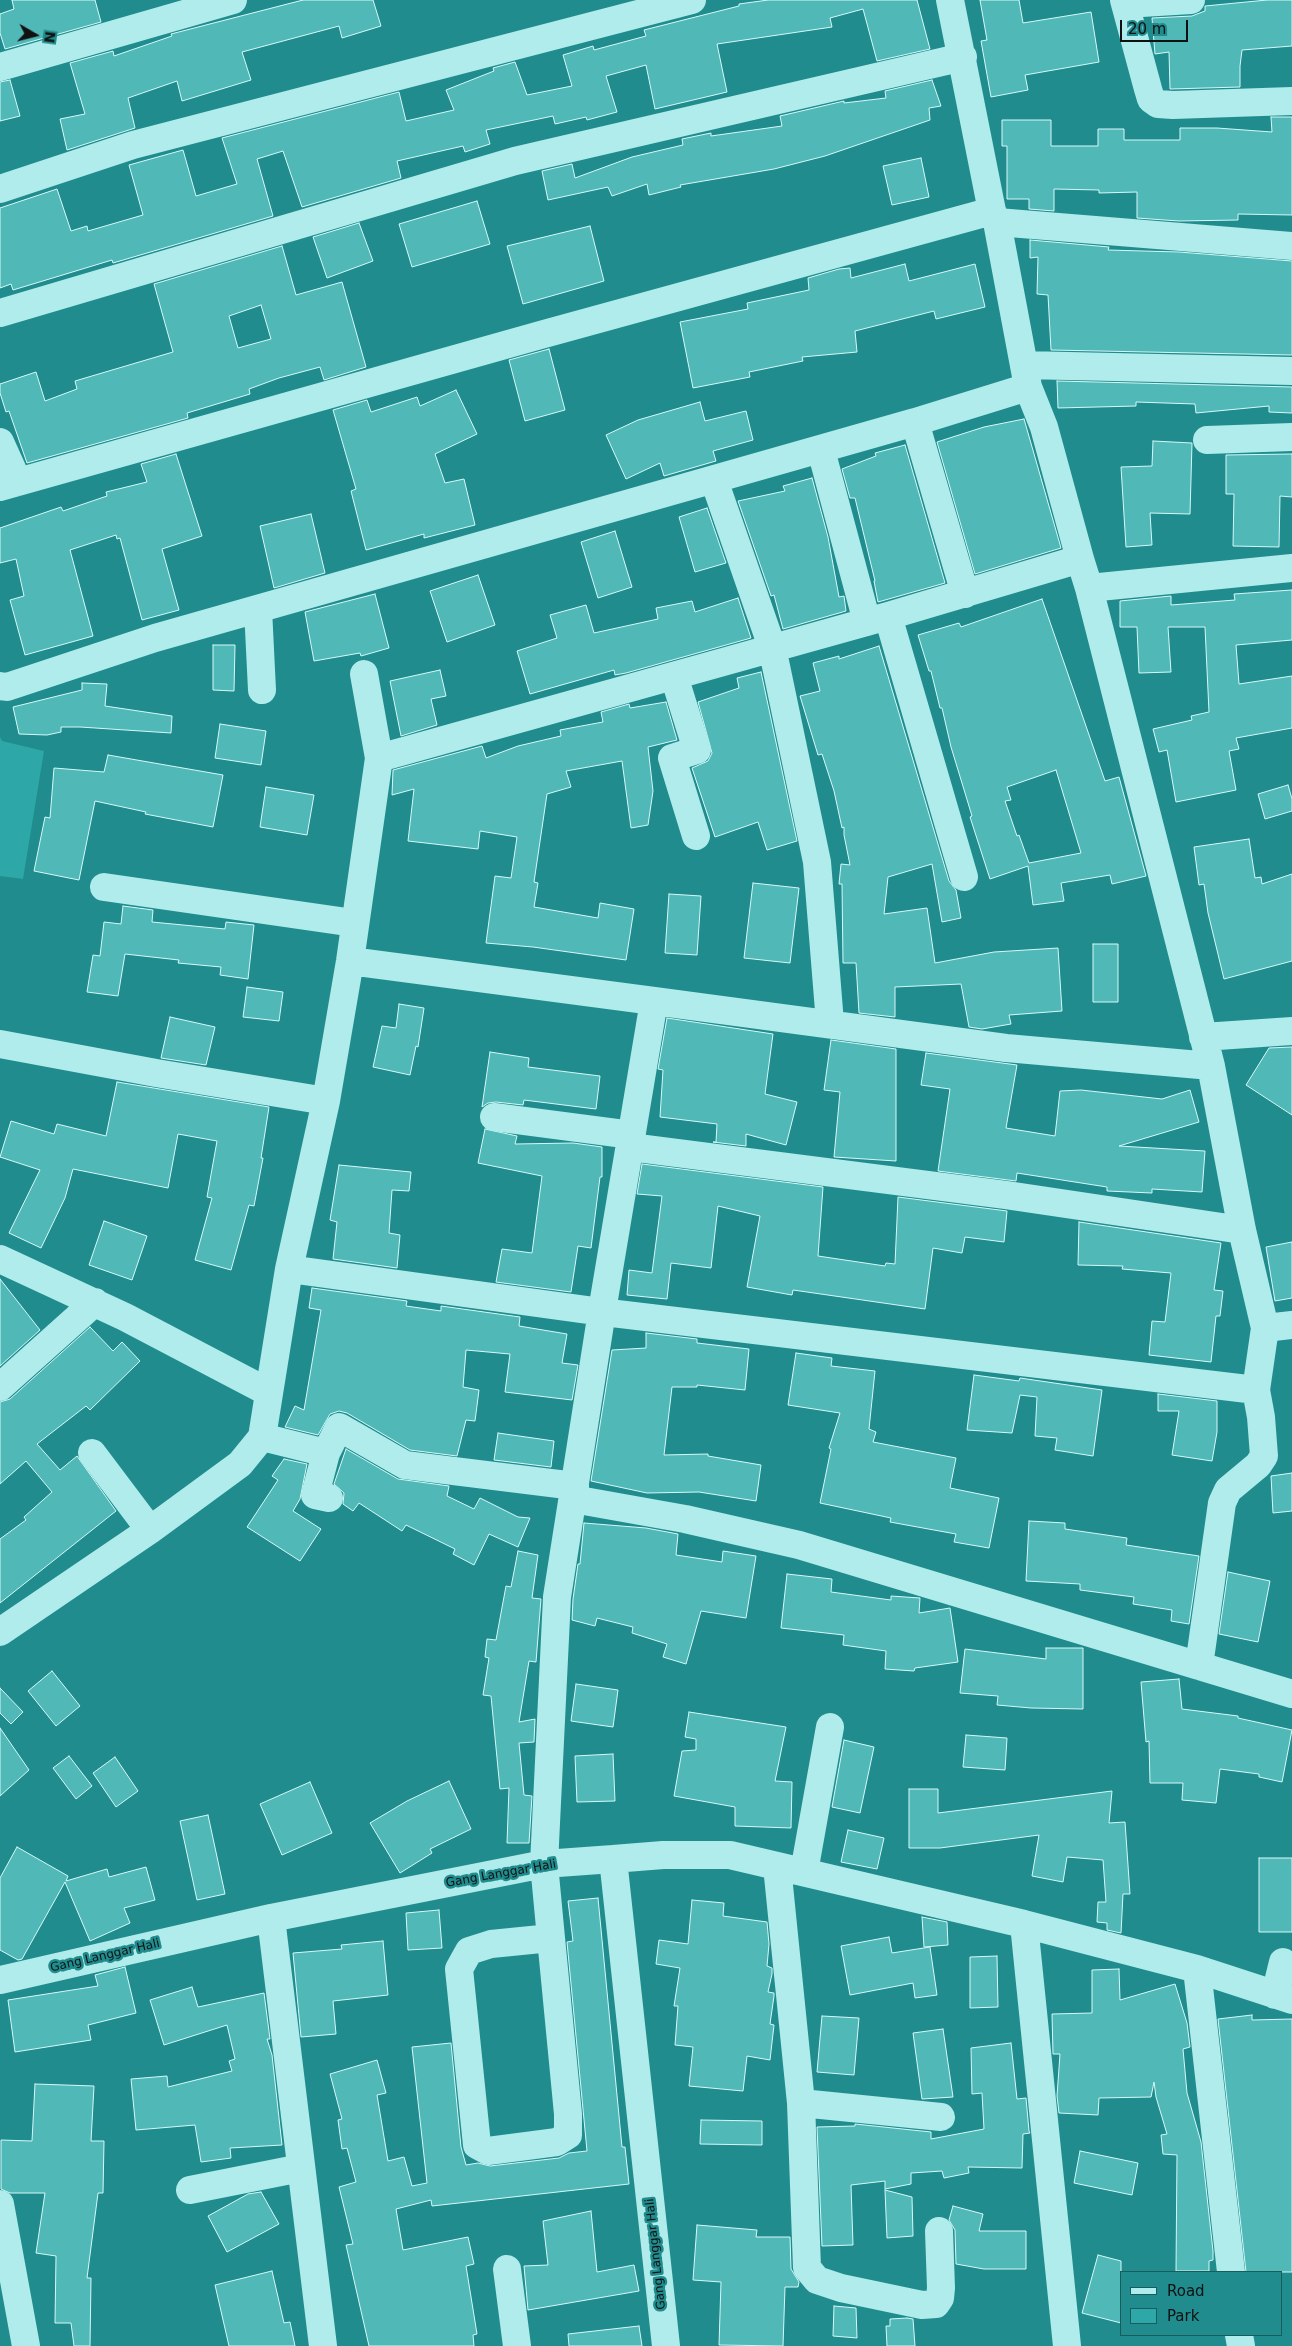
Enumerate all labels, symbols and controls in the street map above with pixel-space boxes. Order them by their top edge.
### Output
north arrow [10,10,60,60]
scale bar [1122,10,1190,42]
text: 20 m [1128,20,1166,38]
text: N [41,30,59,44]
street label: Gang Langgar Hali [445,1857,557,1891]
street label: Gang Langgar Hali [49,1936,161,1976]
street label: Gang Langgar Hali [643,2198,669,2310]
legend [1120,2271,1282,2336]
text: Road [1167,2282,1205,2300]
text: Park [1167,2307,1199,2325]

